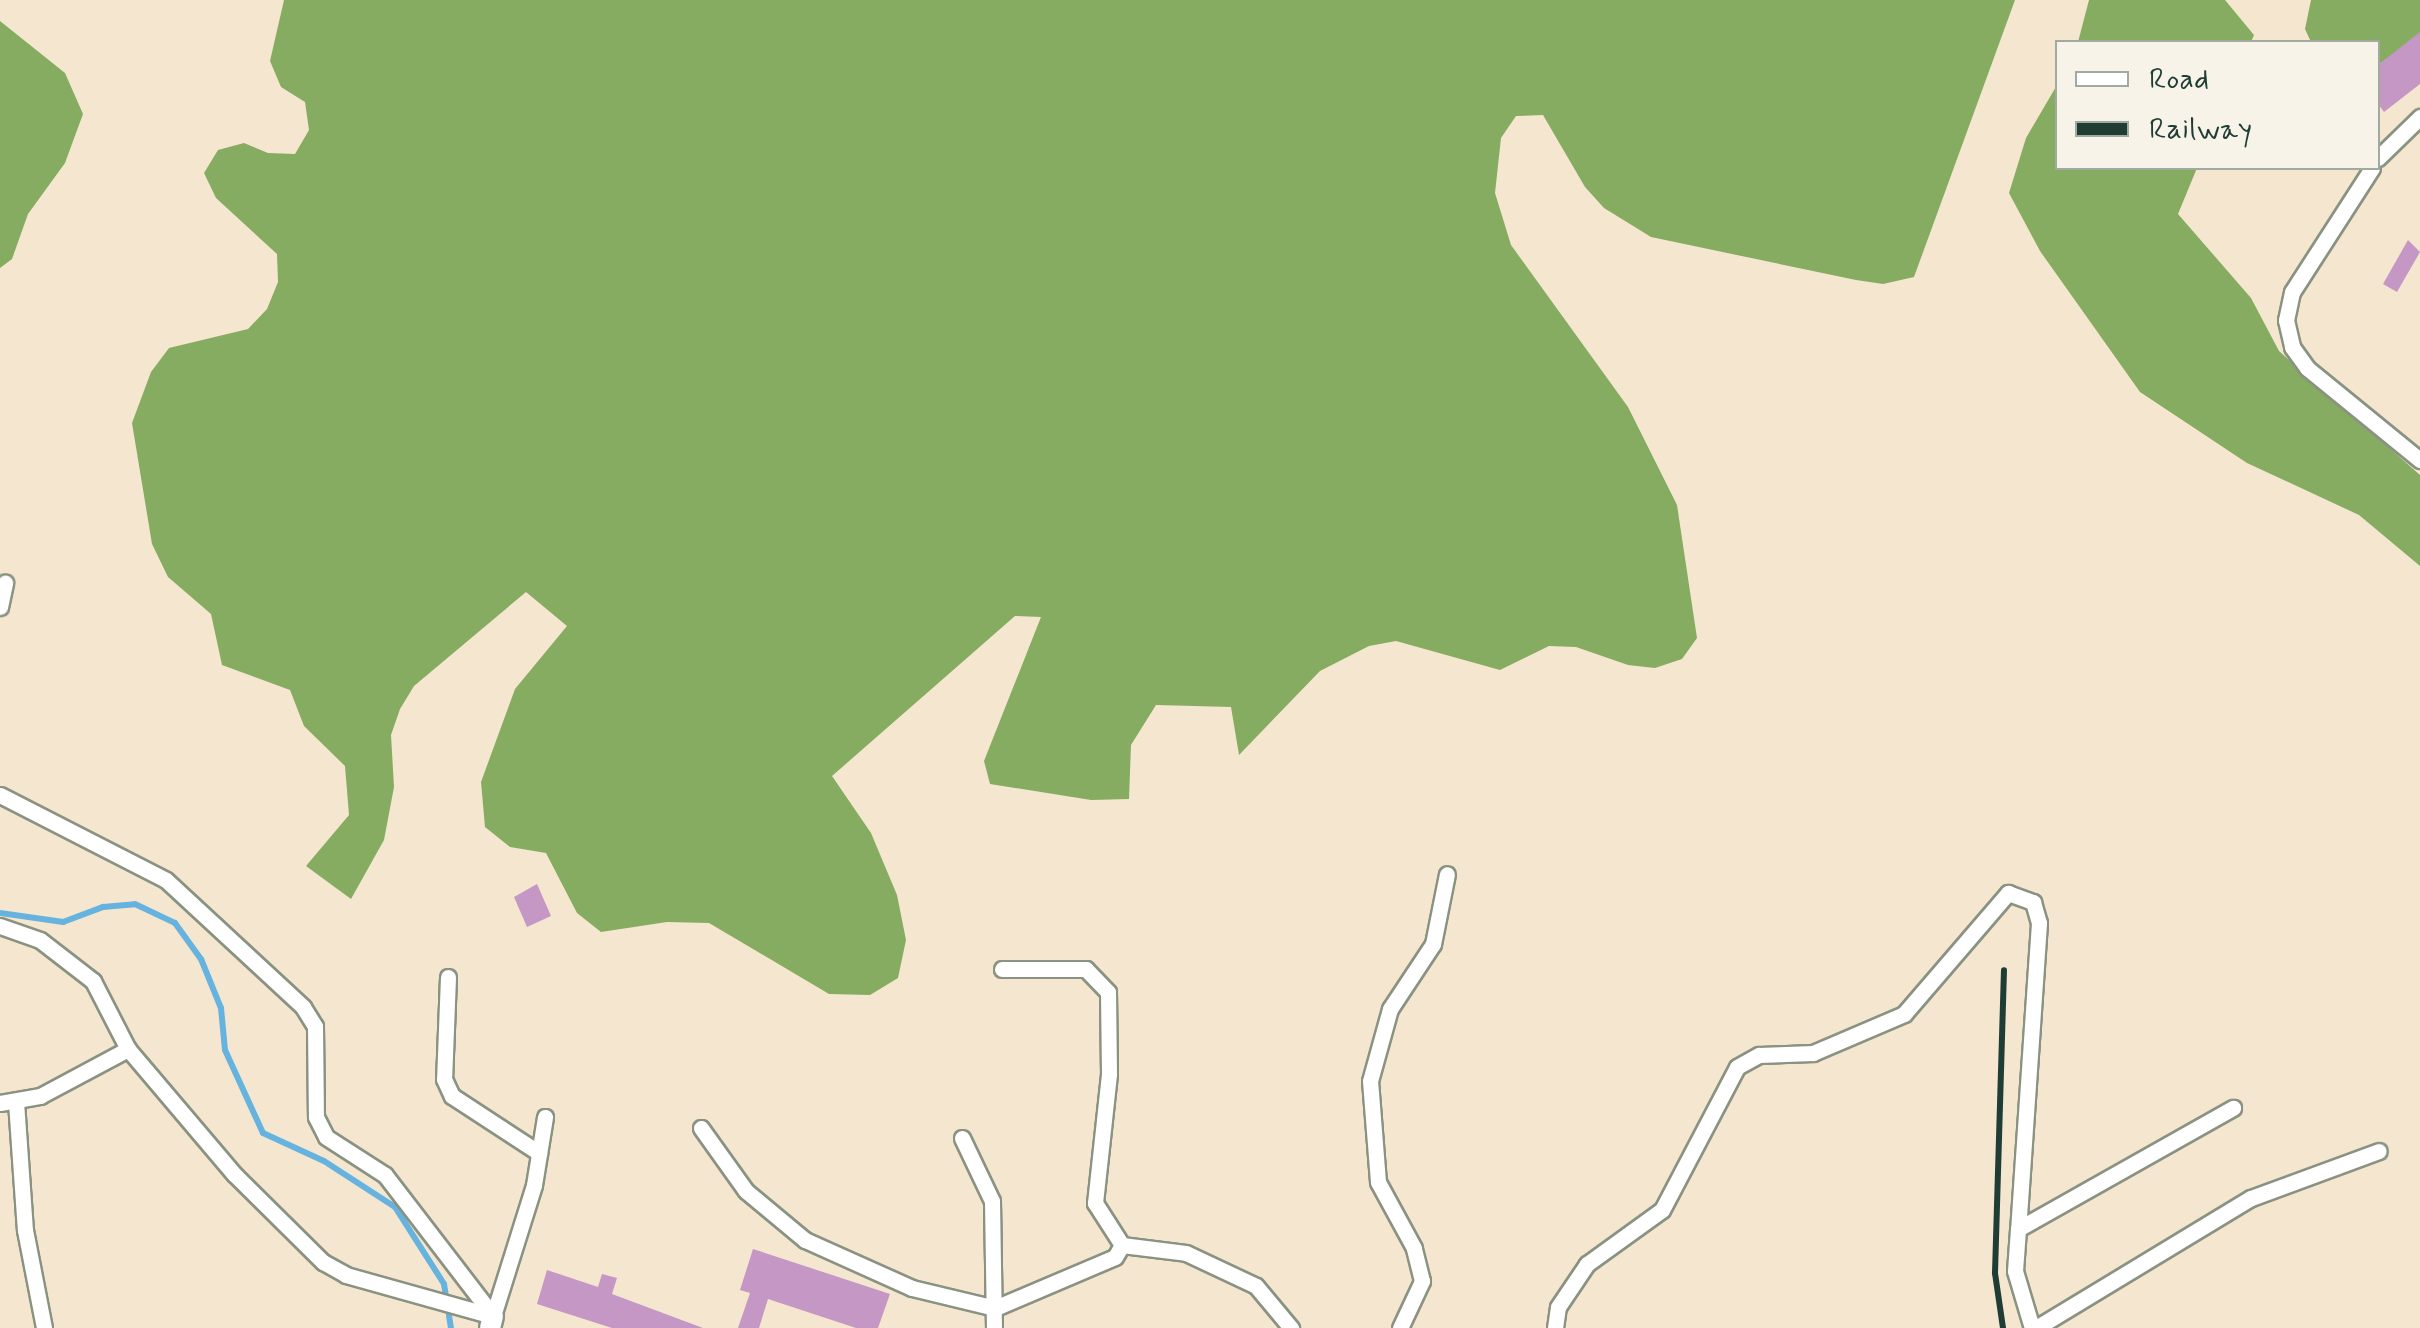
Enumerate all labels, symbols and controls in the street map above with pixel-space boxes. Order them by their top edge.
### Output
legend [2055,40,2380,170]
text: Road [2149,60,2209,99]
text: Railway [2149,110,2252,149]

